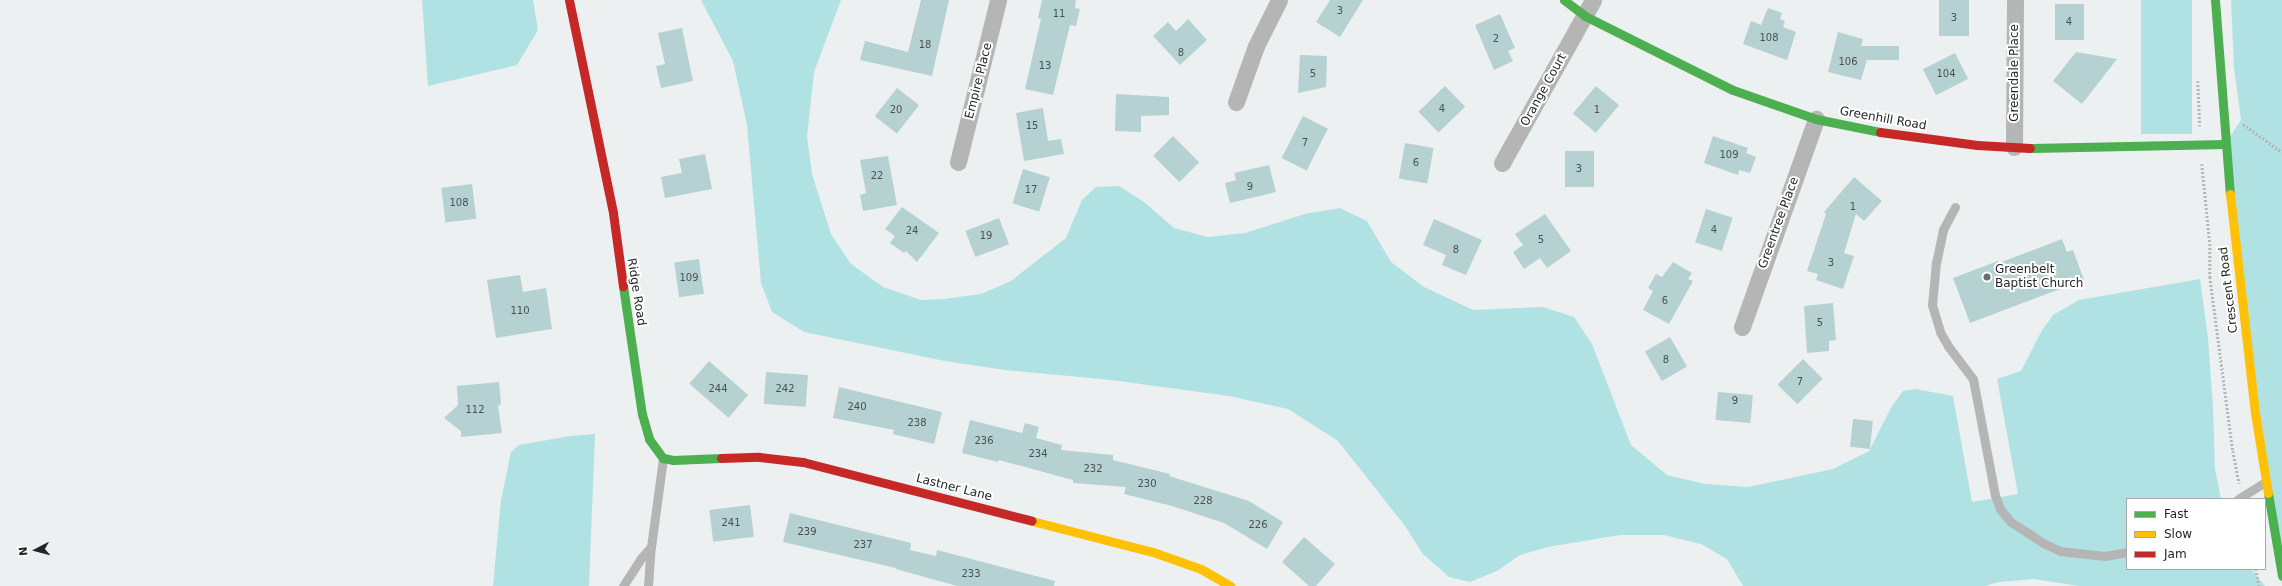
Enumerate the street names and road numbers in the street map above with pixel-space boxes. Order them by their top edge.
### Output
street label: Greendale Place [2008,24,2022,122]
street label: Empire Place [963,41,995,121]
street label: Orange Court [1518,51,1570,129]
street label: Greenhill Road [1838,104,1928,134]
street label: Greentree Place [1756,175,1802,271]
street label: Crescent Road [2217,246,2241,334]
street label: Ridge Road [624,257,648,327]
street label: Lastner Lane [915,472,993,504]

